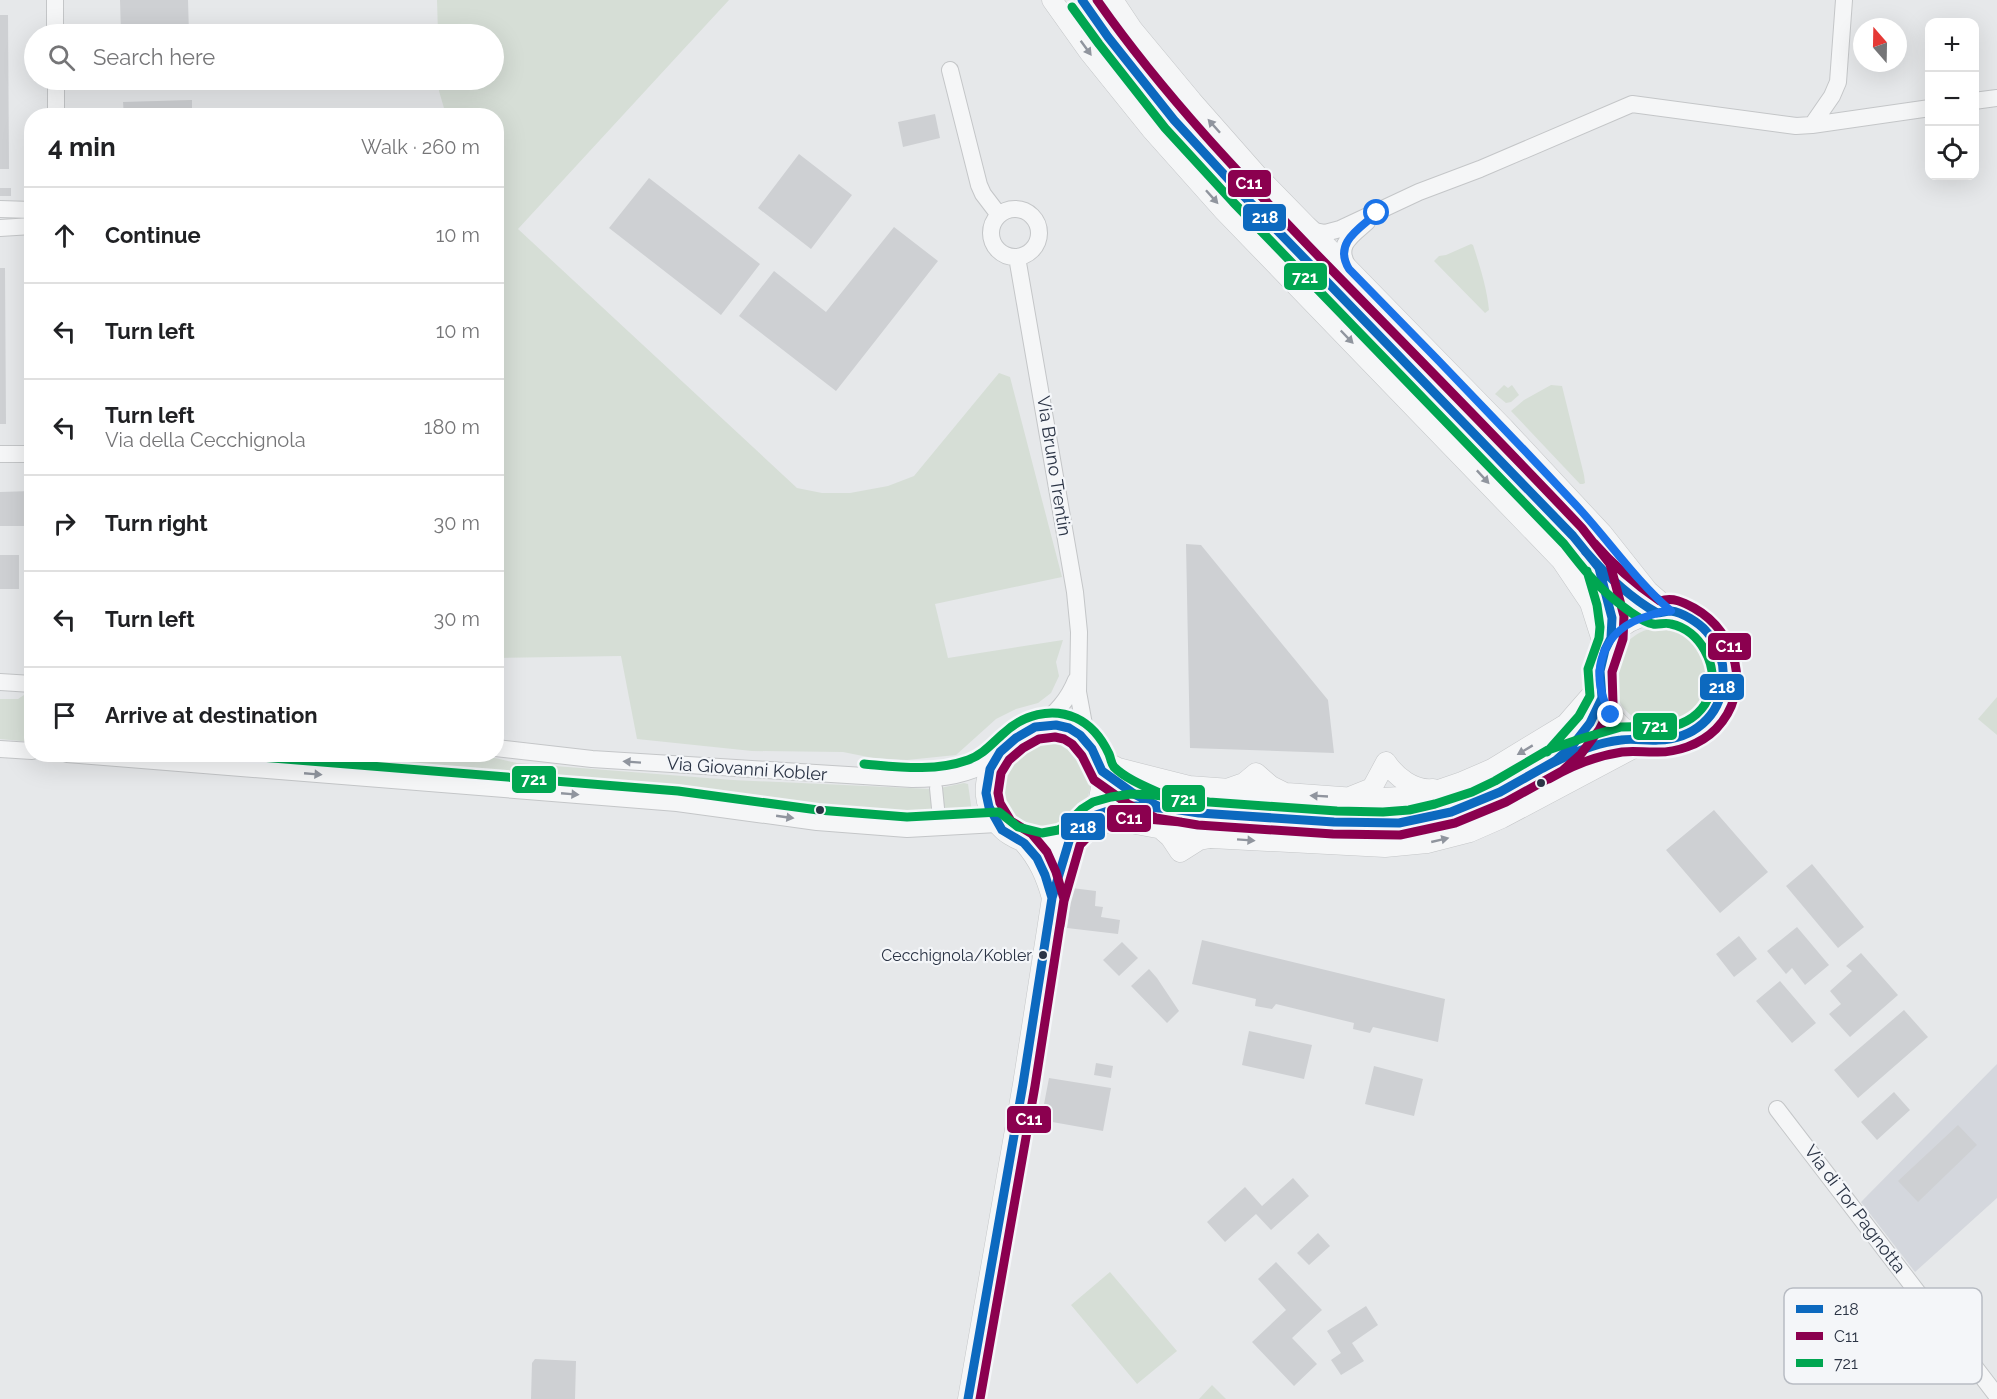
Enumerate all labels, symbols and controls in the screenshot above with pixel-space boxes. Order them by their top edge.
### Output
north arrow [1853,18,1907,72]
map controls [1925,18,1979,180]
button: + [1925,18,1979,72]
search box [24,24,504,90]
one-way arrow [1080,39,1092,55]
icon: search [45,41,78,74]
text: Search here [93,44,215,70]
button: − [1925,72,1979,126]
one-way arrow [1208,119,1221,134]
button: locate [1925,126,1979,180]
text: 4 min [48,132,116,162]
text: Walk · 260 m [361,135,480,159]
line badge: C11 [1227,169,1272,198]
text: C11 [1236,174,1262,193]
one-way arrow [1205,189,1218,204]
route start [1363,199,1389,225]
line badge: 218 [1242,203,1287,232]
text: 218 [1252,208,1278,227]
icon: ahead [48,219,81,252]
text: Continue [105,222,201,248]
text: 10 m [436,223,480,247]
line badge: 721 [1283,262,1328,291]
text: 721 [1292,268,1318,287]
icon: left [48,315,81,348]
text: Turn left [105,318,195,344]
text: 10 m [436,319,480,343]
one-way arrow [1340,329,1354,343]
street label: Via Bruno Trentin [1033,394,1076,538]
text: Turn left [105,402,195,428]
icon: left [48,411,81,444]
text: 180 m [424,415,480,439]
text: Via della Cecchignola [105,428,306,452]
one-way arrow [1475,470,1489,484]
icon: right [48,507,81,540]
text: Turn right [105,510,208,536]
text: 30 m [434,511,480,535]
icon: left [48,603,81,636]
text: Turn left [105,606,195,632]
text: 30 m [434,607,480,631]
line badge: C11 [1707,632,1752,661]
text: C11 [1716,637,1742,656]
line badge: 218 [1699,673,1745,701]
text: 218 [1709,678,1735,697]
icon: arrive [48,699,81,732]
route end [1597,701,1623,727]
text: Arrive at destination [105,702,318,728]
line badge: 721 [1632,712,1678,741]
text: 721 [1642,717,1668,736]
one-way arrow [1517,744,1533,755]
street label: Via Giovanni Kobler [666,752,829,785]
one-way arrow [622,757,641,766]
line badge: 721 [511,765,557,794]
one-way arrow [304,769,323,779]
text: 721 [521,770,547,789]
unlabelled marker [1535,777,1547,789]
line badge: 721 [1161,784,1206,813]
one-way arrow [561,790,580,799]
text: 721 [1171,790,1197,809]
one-way arrow [1309,791,1328,800]
unlabelled marker [814,804,826,816]
line badge: C11 [1106,804,1152,833]
text: C11 [1116,809,1142,828]
line badge: 218 [1060,812,1106,841]
one-way arrow [776,813,795,822]
text: 218 [1070,818,1096,837]
one-way arrow [1431,835,1449,845]
one-way arrow [1236,836,1255,845]
place label: Cecchignola/Kobler [881,946,1032,965]
marker: Cecchignola/Kobler [1037,949,1049,961]
line badge: C11 [1006,1105,1052,1134]
text: C11 [1016,1110,1042,1129]
street label: Via di Tor Pagnotta [1800,1141,1910,1277]
legend [1784,1288,1982,1384]
text: 218 [1834,1300,1859,1319]
text: C11 [1834,1327,1859,1346]
text: 721 [1834,1354,1858,1373]

